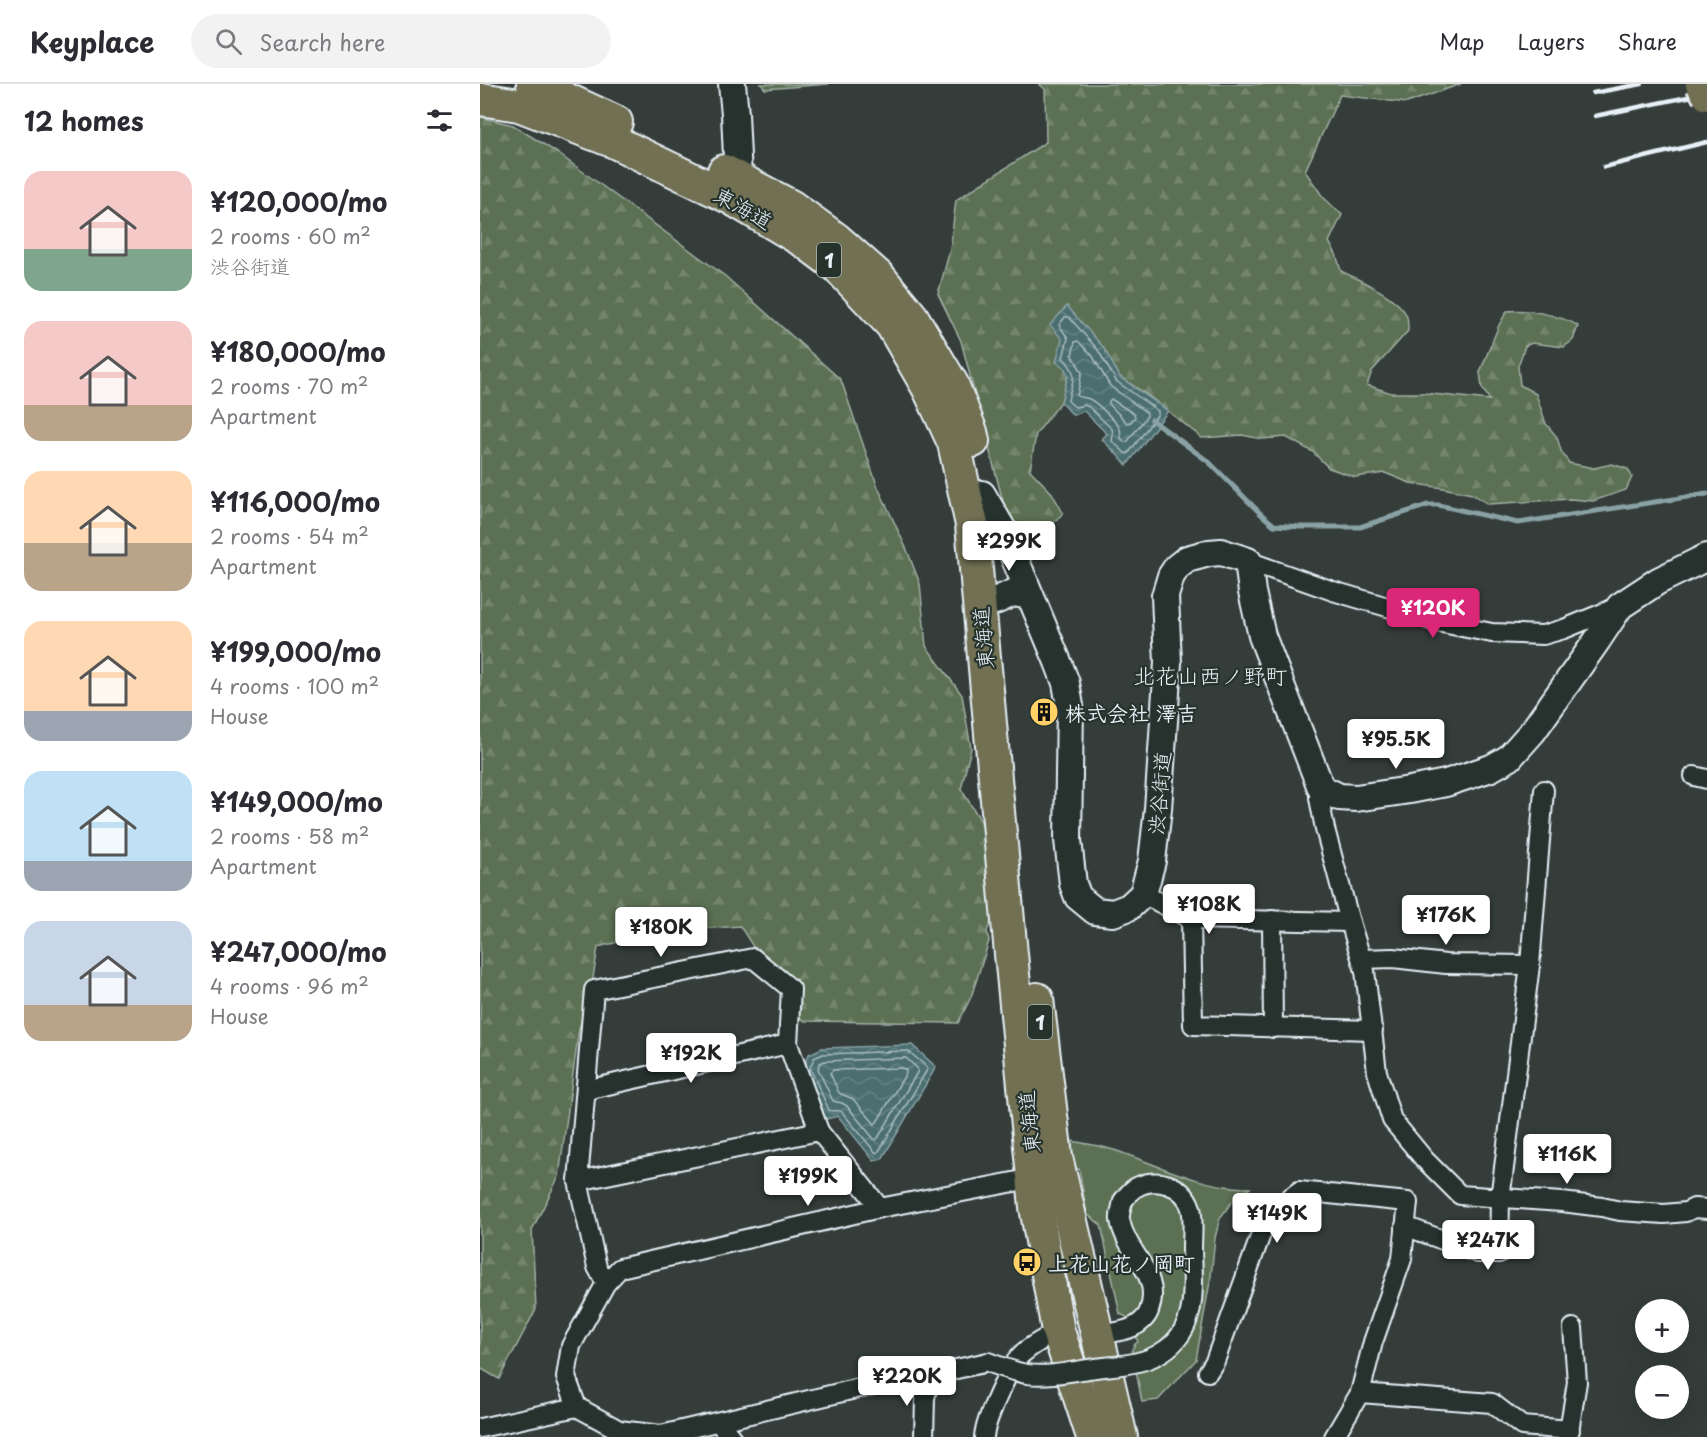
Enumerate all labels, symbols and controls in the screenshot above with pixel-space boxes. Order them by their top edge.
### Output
search box [191,14,611,68]
text: Keyplace [30,20,155,63]
icon: search [212,25,245,58]
text: Search here [260,25,385,58]
text: Map [1440,25,1484,57]
text: Layers [1517,25,1585,57]
text: Share [1618,25,1677,57]
text: 12 homes [24,101,144,140]
icon: filters [423,104,456,137]
street label: 東海道 [709,178,779,236]
text: ¥120,000/mo [210,182,387,221]
icon: home [72,195,144,267]
text: 2 rooms · 60 m² [210,221,371,251]
road number: 1 [817,243,841,277]
text: 渋谷街道 [210,251,290,281]
text: ¥180,000/mo [210,332,386,371]
icon: home [72,345,144,417]
text: 2 rooms · 70 m² [210,371,368,401]
text: Apartment [210,401,317,431]
text: ¥116,000/mo [210,482,380,521]
icon: home [72,495,144,567]
text: 2 rooms · 54 m² [210,521,369,551]
pin: ¥299K [967,521,1051,572]
text: ¥299K [976,525,1042,555]
text: Apartment [210,551,317,581]
pin: ¥120K [1391,588,1475,639]
text: ¥120K [1401,592,1465,622]
street label: 東海道 [963,605,1001,671]
text: ¥199,000/mo [210,632,381,671]
icon: home [72,645,144,717]
district label: 北花山西ノ野町 [1133,658,1287,691]
text: 4 rooms · 100 m² [210,671,379,701]
building icon: 株式会社 澤吉 [1028,696,1060,728]
place label: 株式会社 澤吉 [1065,696,1198,728]
text: House [210,701,269,731]
pin: ¥95.5K [1347,719,1445,770]
text: ¥95.5K [1361,723,1431,753]
street label: 渋谷街道 [1138,750,1178,836]
text: ¥149,000/mo [210,782,383,821]
icon: home [72,795,144,867]
text: 2 rooms · 58 m² [210,821,369,851]
text: Apartment [210,851,317,881]
pin: ¥108K [1167,884,1251,935]
text: ¥108K [1177,888,1241,918]
pin: ¥176K [1404,895,1488,946]
text: ¥176K [1416,899,1476,929]
pin: ¥180K [619,907,703,958]
text: ¥180K [629,911,693,941]
text: ¥247,000/mo [210,932,387,971]
icon: home [72,945,144,1017]
text: 4 rooms · 96 m² [210,971,369,1001]
text: House [210,1001,269,1031]
road number: 1 [1028,1005,1052,1039]
pin: ¥192K [649,1033,733,1084]
text: ¥192K [660,1037,722,1067]
street label: 東海道 [1009,1089,1047,1155]
pin: ¥116K [1525,1134,1609,1185]
text: ¥116K [1537,1138,1597,1168]
pin: ¥199K [766,1156,850,1207]
text: ¥199K [778,1160,838,1190]
pin: ¥149K [1235,1193,1319,1244]
text: ¥149K [1246,1197,1308,1227]
pin: ¥247K [1446,1220,1530,1271]
text: ¥247K [1456,1224,1520,1254]
bus stop icon: 上花山花ノ岡町 [1011,1246,1043,1278]
place label: 上花山花ノ岡町 [1048,1246,1195,1278]
map controls [1635,1299,1689,1419]
button: + [1635,1299,1689,1353]
pin: ¥220K [865,1356,949,1407]
text: ¥220K [872,1360,942,1390]
button: − [1635,1365,1689,1419]

